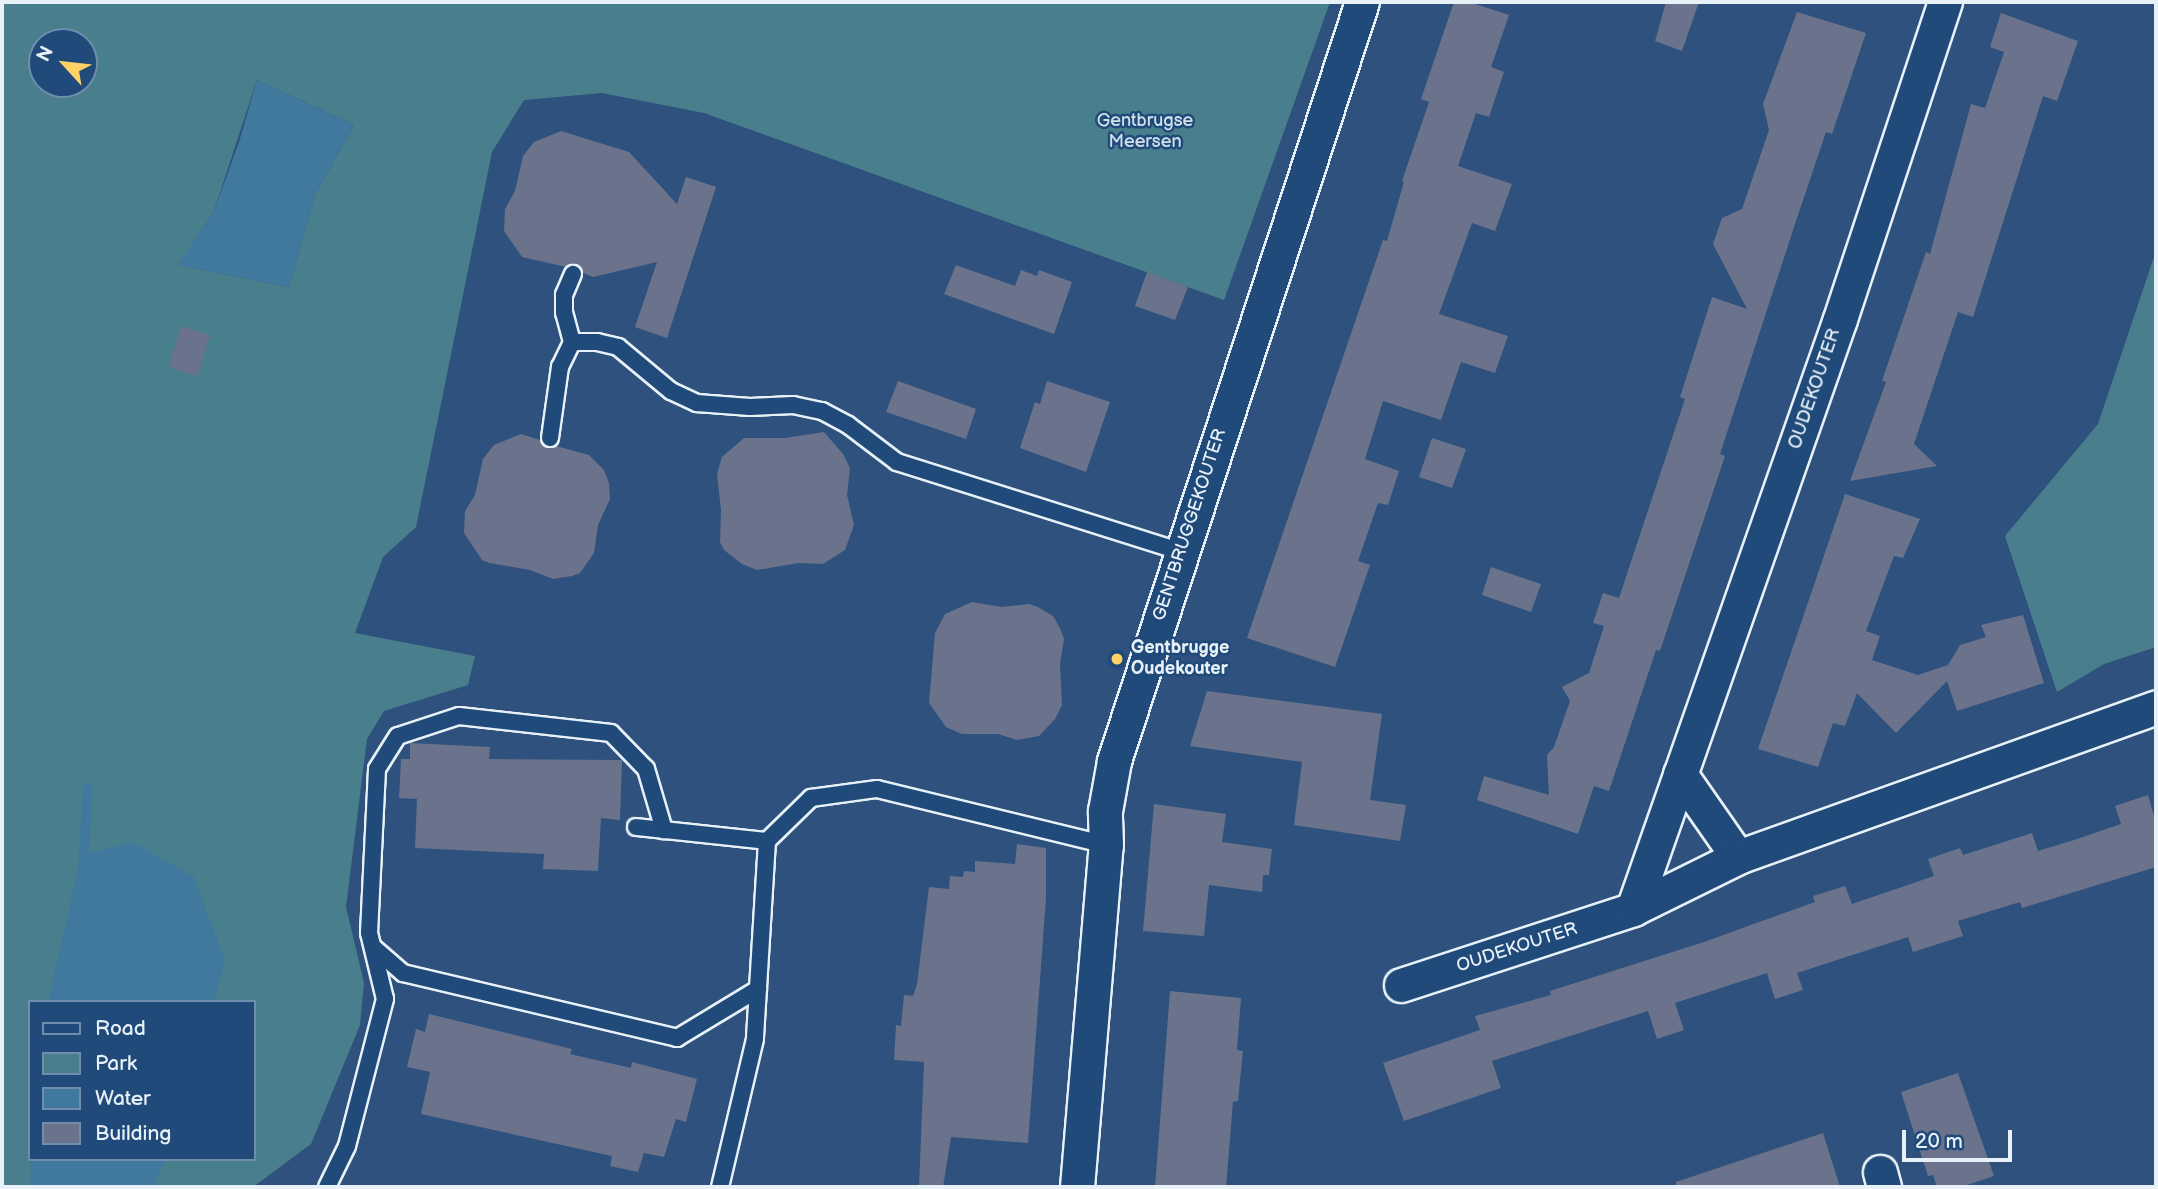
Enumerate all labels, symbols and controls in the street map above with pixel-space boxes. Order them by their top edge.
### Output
north arrow [28,28,98,98]
text: N [32,43,59,66]
park label: Gentbrugse Meersen [1097,111,1193,154]
street label: OUDEKOUTER [1784,326,1846,452]
street label: GENTBRUGGEKOUTER [1149,426,1231,624]
place label: Gentbrugge Oudekouter [1131,638,1229,680]
marker: Gentbrugge Oudekouter [1109,651,1125,667]
street label: OUDEKOUTER [1454,918,1580,978]
legend [28,1000,256,1161]
text: Road [95,1016,146,1041]
text: Park [95,1051,137,1076]
text: Water [95,1086,151,1111]
scale bar [1906,1116,2016,1160]
text: Building [95,1121,171,1146]
text: 20 m [1915,1129,1963,1154]

